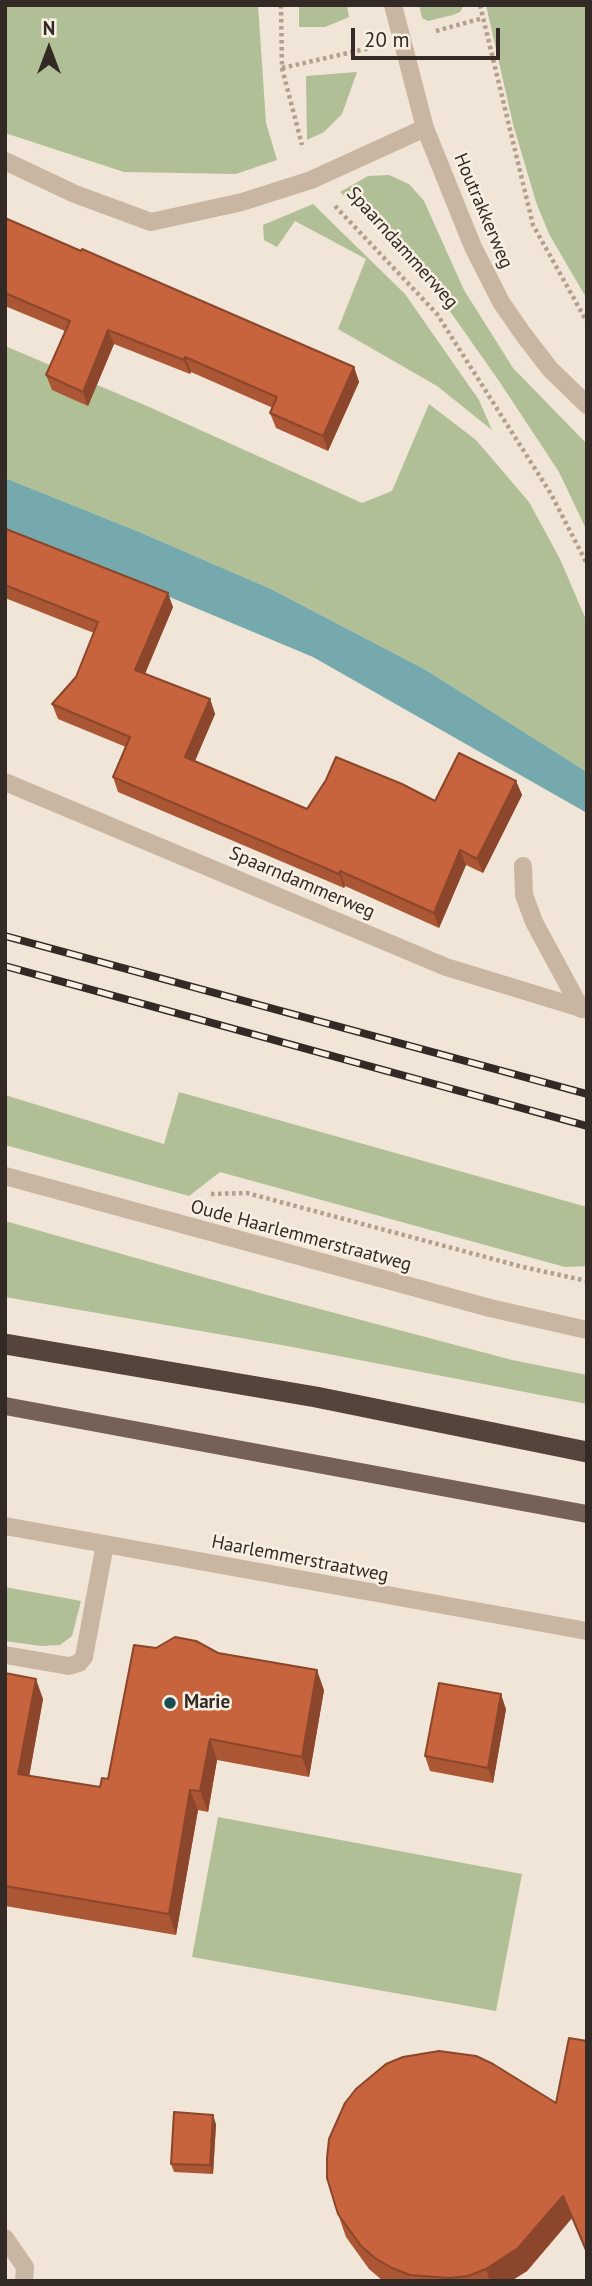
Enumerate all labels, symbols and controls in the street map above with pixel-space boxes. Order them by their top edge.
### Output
north arrow [14,14,84,84]
scale bar [354,14,503,58]
text: N [43,16,55,40]
text: 20 m [364,26,410,53]
street label: Houtrakkerweg [448,150,518,272]
street label: Spaarndammerweg [341,182,463,314]
street label: Spaarndammerweg [226,842,378,924]
street label: Oude Haarlemmerstraatweg [188,1195,414,1277]
street label: Haarlemmerstraatweg [210,1531,390,1587]
place label: Marie [184,1692,230,1714]
marker: Marie [162,1695,178,1711]

